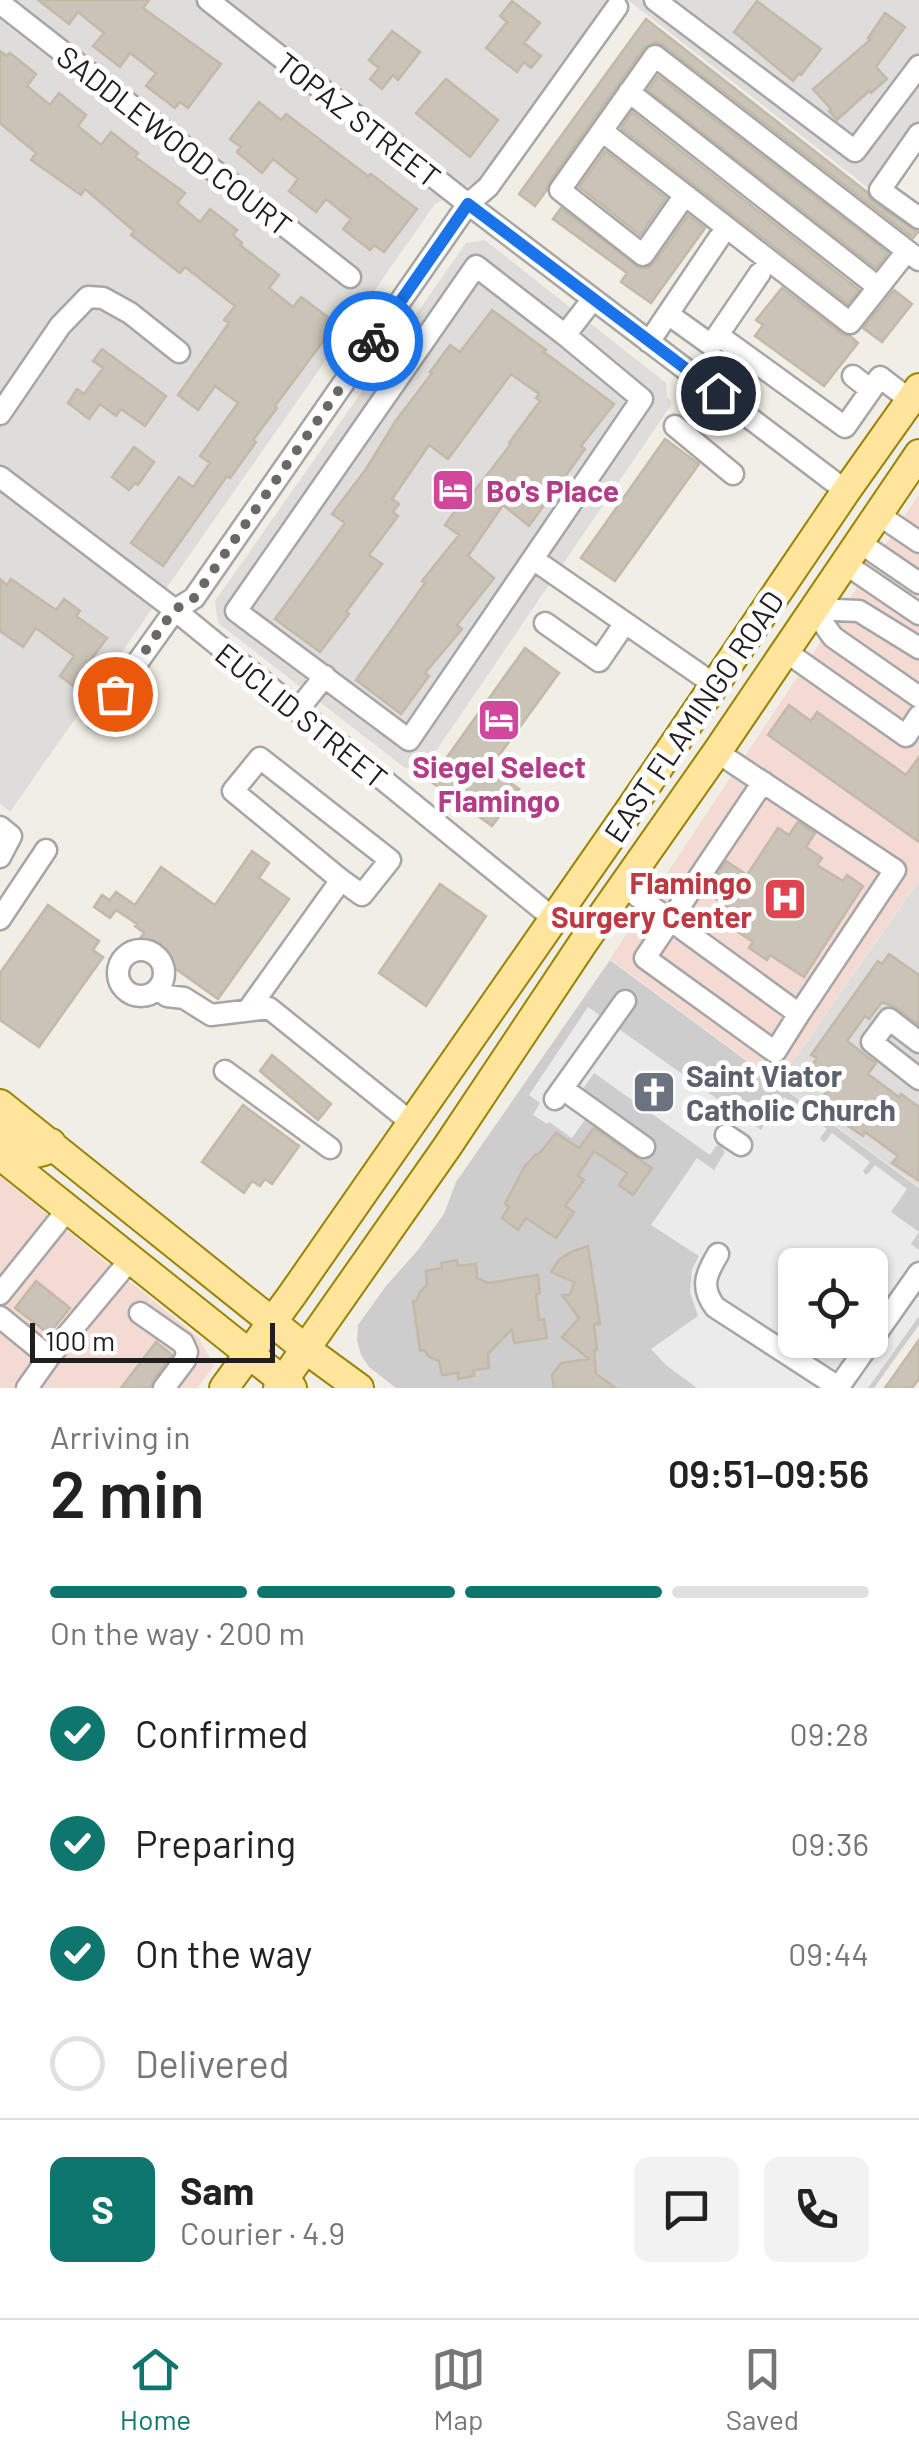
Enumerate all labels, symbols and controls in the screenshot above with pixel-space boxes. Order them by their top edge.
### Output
street label: SADDLEWOOD COURT [51,37,299,243]
street label: TOPAZ STREET [270,44,448,194]
courier [323,291,423,391]
icon: bike [346,314,401,369]
pin [676,351,761,436]
icon: home [691,366,746,421]
hotel icon: Bo's Place [430,467,476,513]
place label: Bo's Place [486,472,619,508]
street label: EAST FLAMINGO ROAD [596,584,790,848]
street label: EUCLID STREET [209,635,395,795]
pin [73,652,158,737]
icon: bag [88,667,143,722]
hotel icon: Siegel Select Flamingo [476,697,522,743]
place label: Siegel Select Flamingo [412,748,586,818]
place label: Flamingo Surgery Center [551,864,753,934]
hospital icon: Flamingo Surgery Center [762,876,808,922]
place label: Saint Viator Catholic Church [686,1057,896,1127]
church icon: Saint Viator Catholic Church [631,1069,677,1115]
map controls [778,1248,888,1358]
button: locate [778,1248,888,1358]
scale bar [30,1318,275,1362]
text: 100 m [45,1323,115,1357]
text: Arriving in [50,1417,190,1455]
text: 09:51–09:56 [668,1450,869,1496]
text: 2 min [50,1453,205,1531]
text: On the way · 200 m [50,1613,305,1651]
icon: check [50,1706,105,1761]
text: Confirmed [135,1710,308,1756]
text: 09:28 [790,1714,869,1752]
icon: check [50,1816,105,1871]
text: Preparing [135,1820,296,1866]
text: 09:36 [790,1824,869,1862]
icon: check [50,1926,105,1981]
text: On the way [135,1930,312,1976]
text: 09:44 [788,1934,869,1972]
text: Delivered [135,2040,289,2086]
button: chat [634,2157,739,2262]
button: phone [764,2157,869,2262]
text: Sam [180,2167,254,2213]
text: S [91,2186,114,2232]
text: Courier · 4.9 [180,2213,345,2251]
tab: Home [120,2342,191,2436]
tab: Map [431,2342,486,2436]
tab: Saved [726,2342,799,2436]

